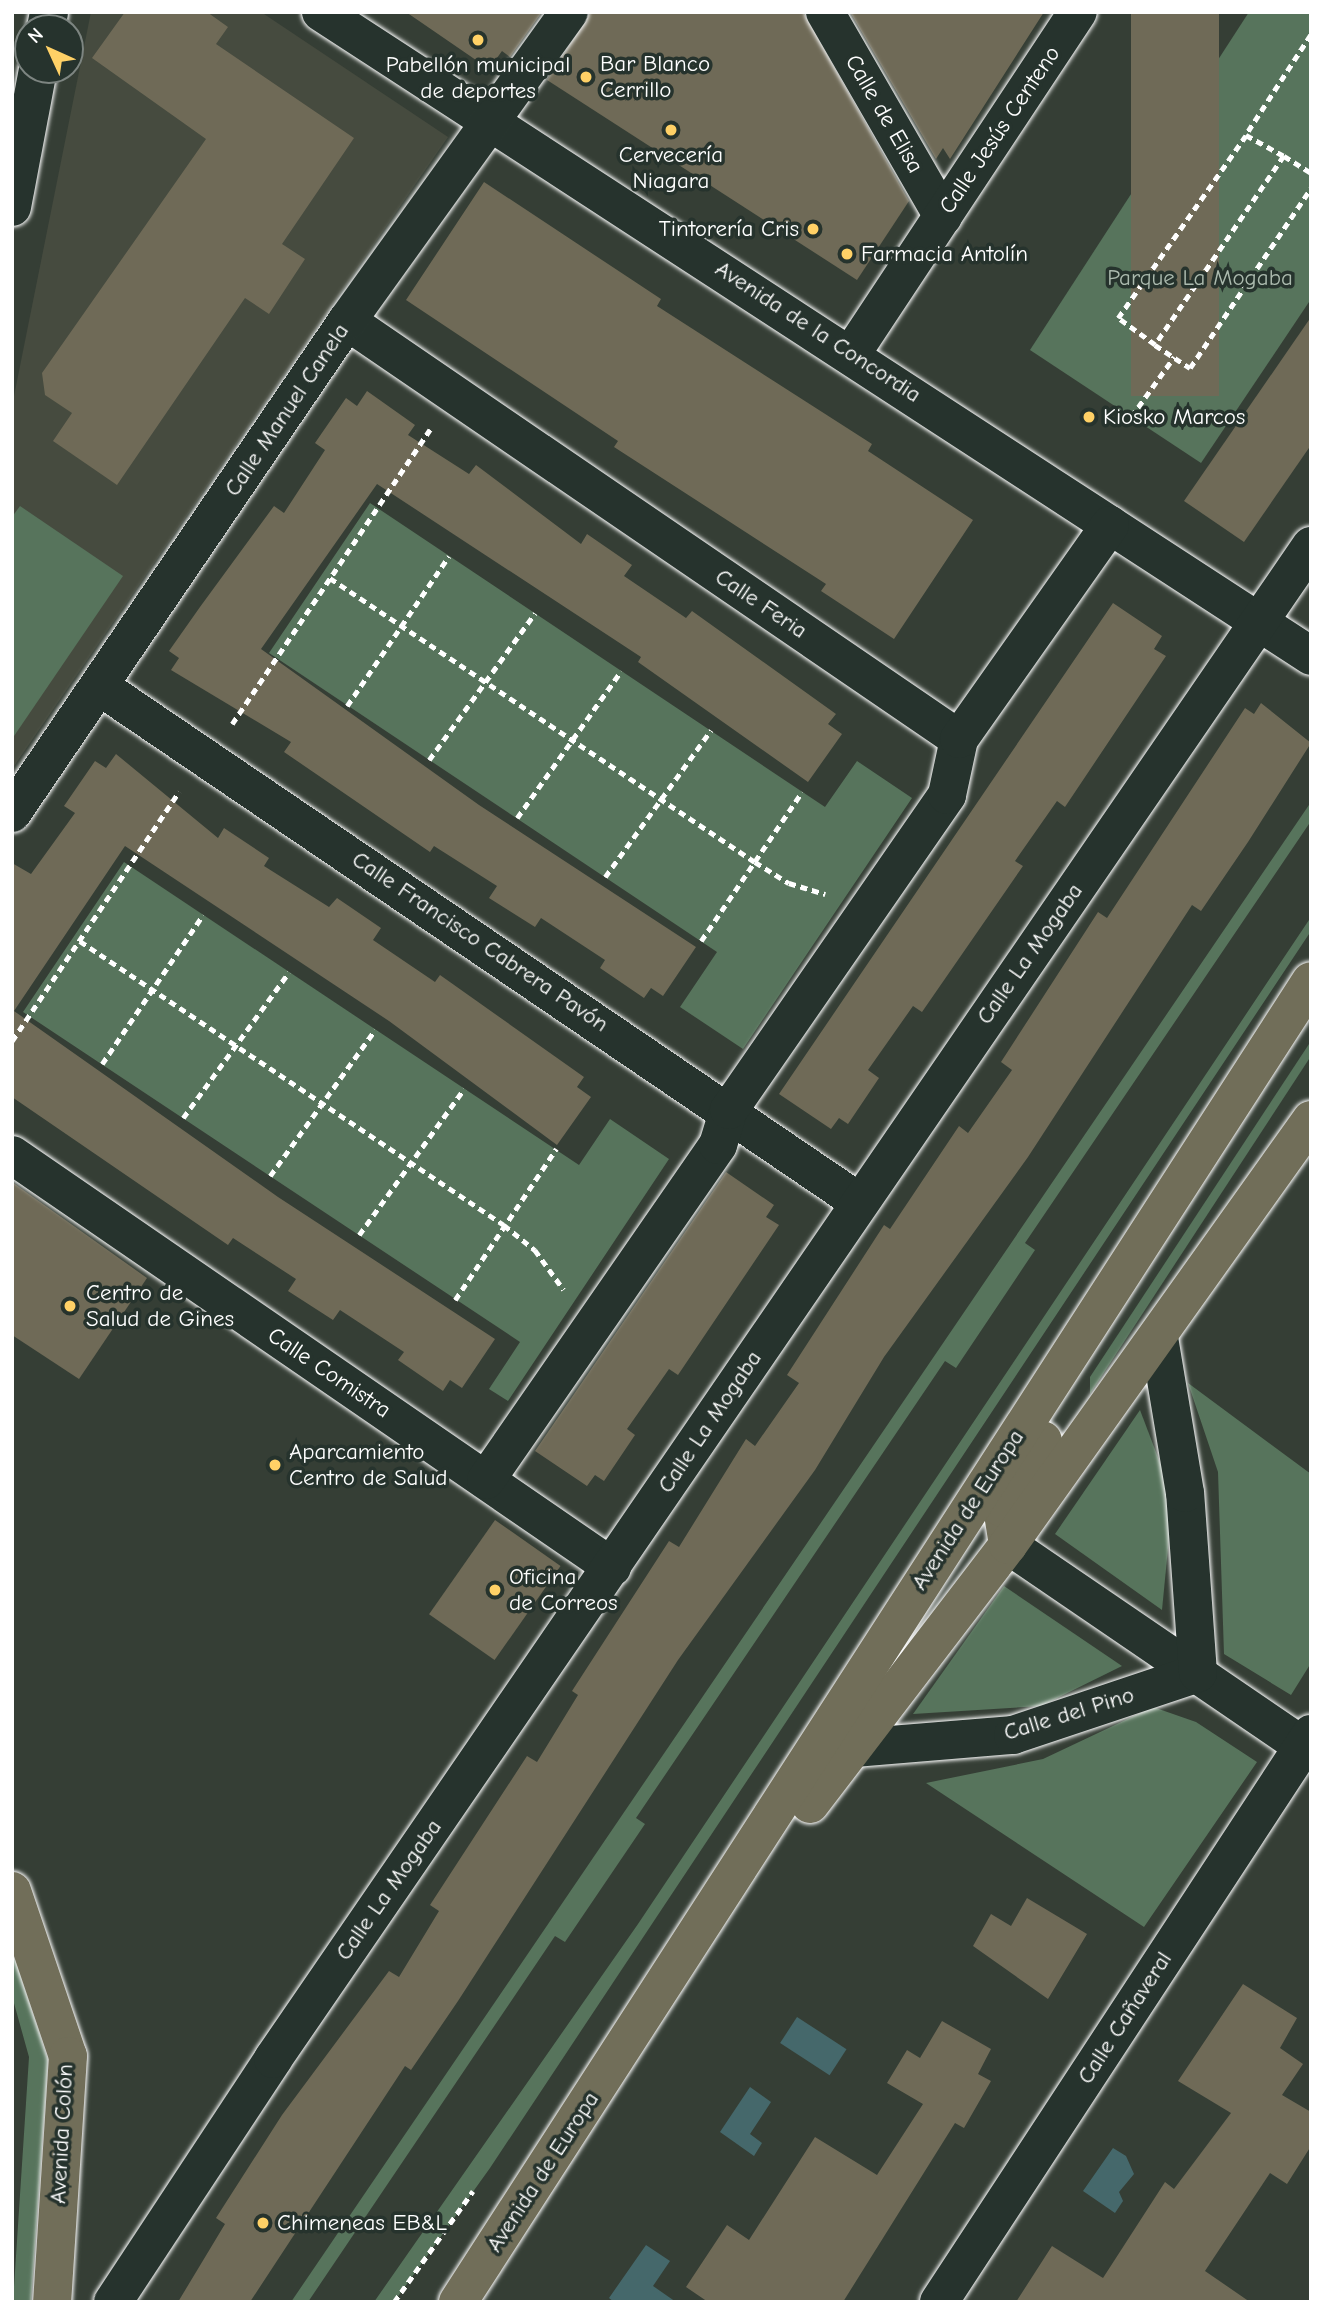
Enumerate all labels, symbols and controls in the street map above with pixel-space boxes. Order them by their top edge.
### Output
north arrow [14,14,84,84]
text: N [23,23,48,48]
marker: Pabellón municipal de deportes [470,32,486,48]
street label: Calle Jesús Centeno [934,41,1066,219]
place label: Bar Blanco Cerrillo [600,50,710,104]
street label: Calle de Elisa [839,50,929,178]
place label: Pabellón municipal de deportes [386,51,570,105]
marker: Bar Blanco Cerrillo [578,69,594,85]
marker: Cervecería Niagara [663,122,679,138]
place label: Cervecería Niagara [619,141,723,195]
place label: Tintorería Cris [659,215,799,243]
marker: Tintorería Cris [805,221,821,237]
place label: Farmacia Antolín [861,240,1028,268]
marker: Farmacia Antolín [839,246,855,262]
street label: Avenida de la Concordia [710,255,926,409]
park label: Parque La Mogaba [1107,264,1293,292]
street label: Calle Manuel Canela [219,318,355,502]
place label: Kiosko Marcos [1103,403,1245,431]
marker: Kiosko Marcos [1081,409,1097,425]
street label: Calle Feria [710,563,812,645]
street label: Calle Francisco Cabrera Pavón [347,846,613,1038]
street label: Calle La Mogaba [971,878,1089,1030]
place label: Centro de Salud de Gines [86,1279,234,1333]
marker: Centro de Salud de Gines [60,1296,80,1316]
street label: Calle Comistra [262,1322,396,1424]
street label: Calle La Mogaba [652,1346,768,1498]
street label: Avenida de Europa [906,1425,1030,1595]
place label: Aparcamiento Centro de Salud [289,1438,447,1492]
marker: Aparcamiento Centro de Salud [267,1457,283,1473]
place label: Oficina de Correos [509,1563,618,1617]
marker: Oficina de Correos [487,1582,503,1598]
street label: Calle del Pino [1001,1681,1137,1747]
street label: Calle La Mogaba [330,1814,448,1966]
street label: Calle Cañaveral [1072,1947,1178,2089]
street label: Avenida Colón [45,2063,79,2205]
street label: Avenida de Europa [481,2087,605,2257]
place label: Chimeneas EB&L [277,2209,447,2237]
marker: Chimeneas EB&L [255,2215,271,2231]

